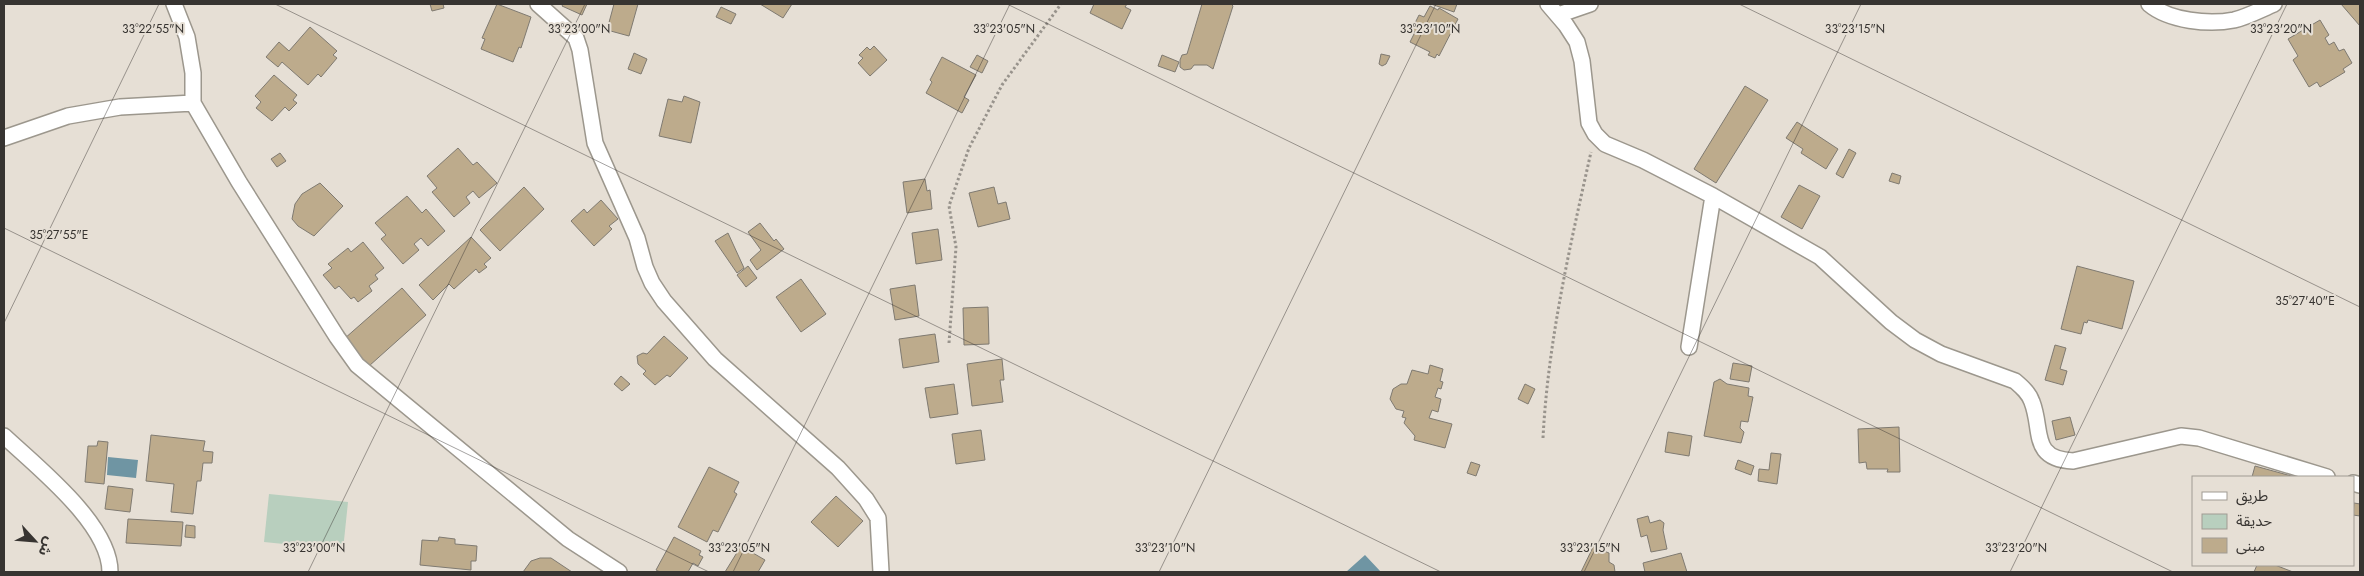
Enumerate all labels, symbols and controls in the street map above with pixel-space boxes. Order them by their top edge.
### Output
text: 33°22'55"N [122,20,184,38]
text: 33°23'00"N [548,20,610,38]
text: 33°23'05"N [973,20,1035,38]
text: 33°23'10"N [1400,20,1460,38]
text: 33°23'15"N [1825,20,1885,38]
text: 33°23'20"N [2250,20,2312,38]
text: 35°27'55"E [30,226,88,244]
text: 35°27'40"E [2275,292,2335,310]
legend [2192,476,2354,566]
text: طريق [2236,485,2268,507]
text: حديقة [2236,510,2272,532]
north arrow [10,516,60,566]
text: ش [33,534,60,560]
text: مبنى [2236,535,2265,557]
text: 33°23'00"N [283,539,345,557]
text: 33°23'05"N [708,539,770,557]
text: 33°23'10"N [1135,539,1195,557]
text: 33°23'15"N [1560,539,1620,557]
text: 33°23'20"N [1985,539,2047,557]

